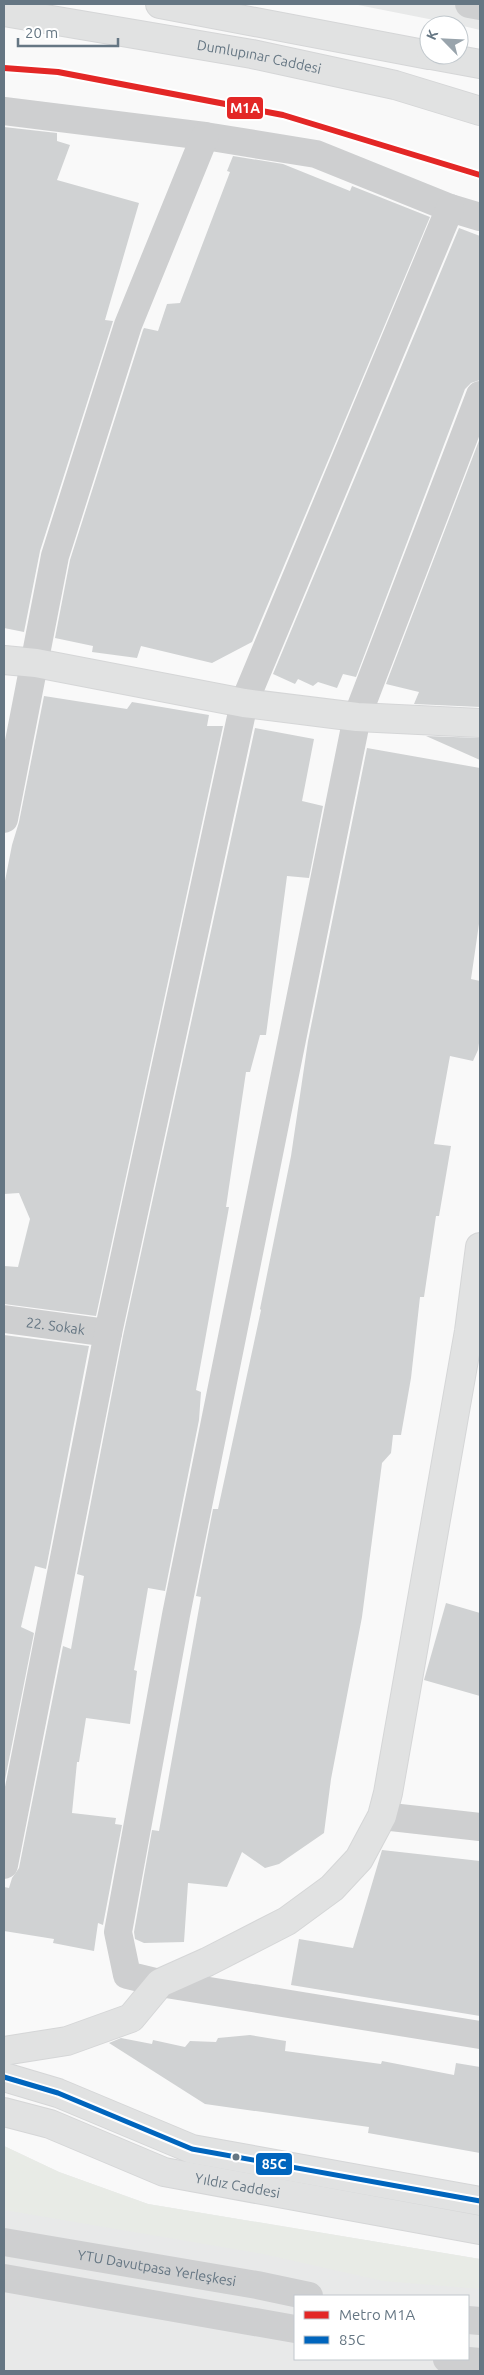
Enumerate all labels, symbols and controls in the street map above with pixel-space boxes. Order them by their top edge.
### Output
scale bar [18,15,118,47]
north arrow [419,15,469,65]
text: 20 m [25,24,58,41]
text: K [423,27,442,42]
street label: Dumlupınar Caddesi [196,37,323,77]
line badge: M1A [226,96,264,120]
text: M1A [230,100,260,116]
street label: 22. Sokak [25,1314,86,1338]
unlabelled marker [231,2152,241,2162]
line badge: 85C [255,2152,293,2176]
text: 85C [262,2156,286,2172]
street label: Yıldız Caddesi [194,2170,281,2201]
street label: YTU Davutpasa Yerleşkesi [76,2247,237,2289]
legend [294,2295,469,2360]
text: Metro M1A [339,2306,416,2323]
text: 85C [339,2331,365,2348]

